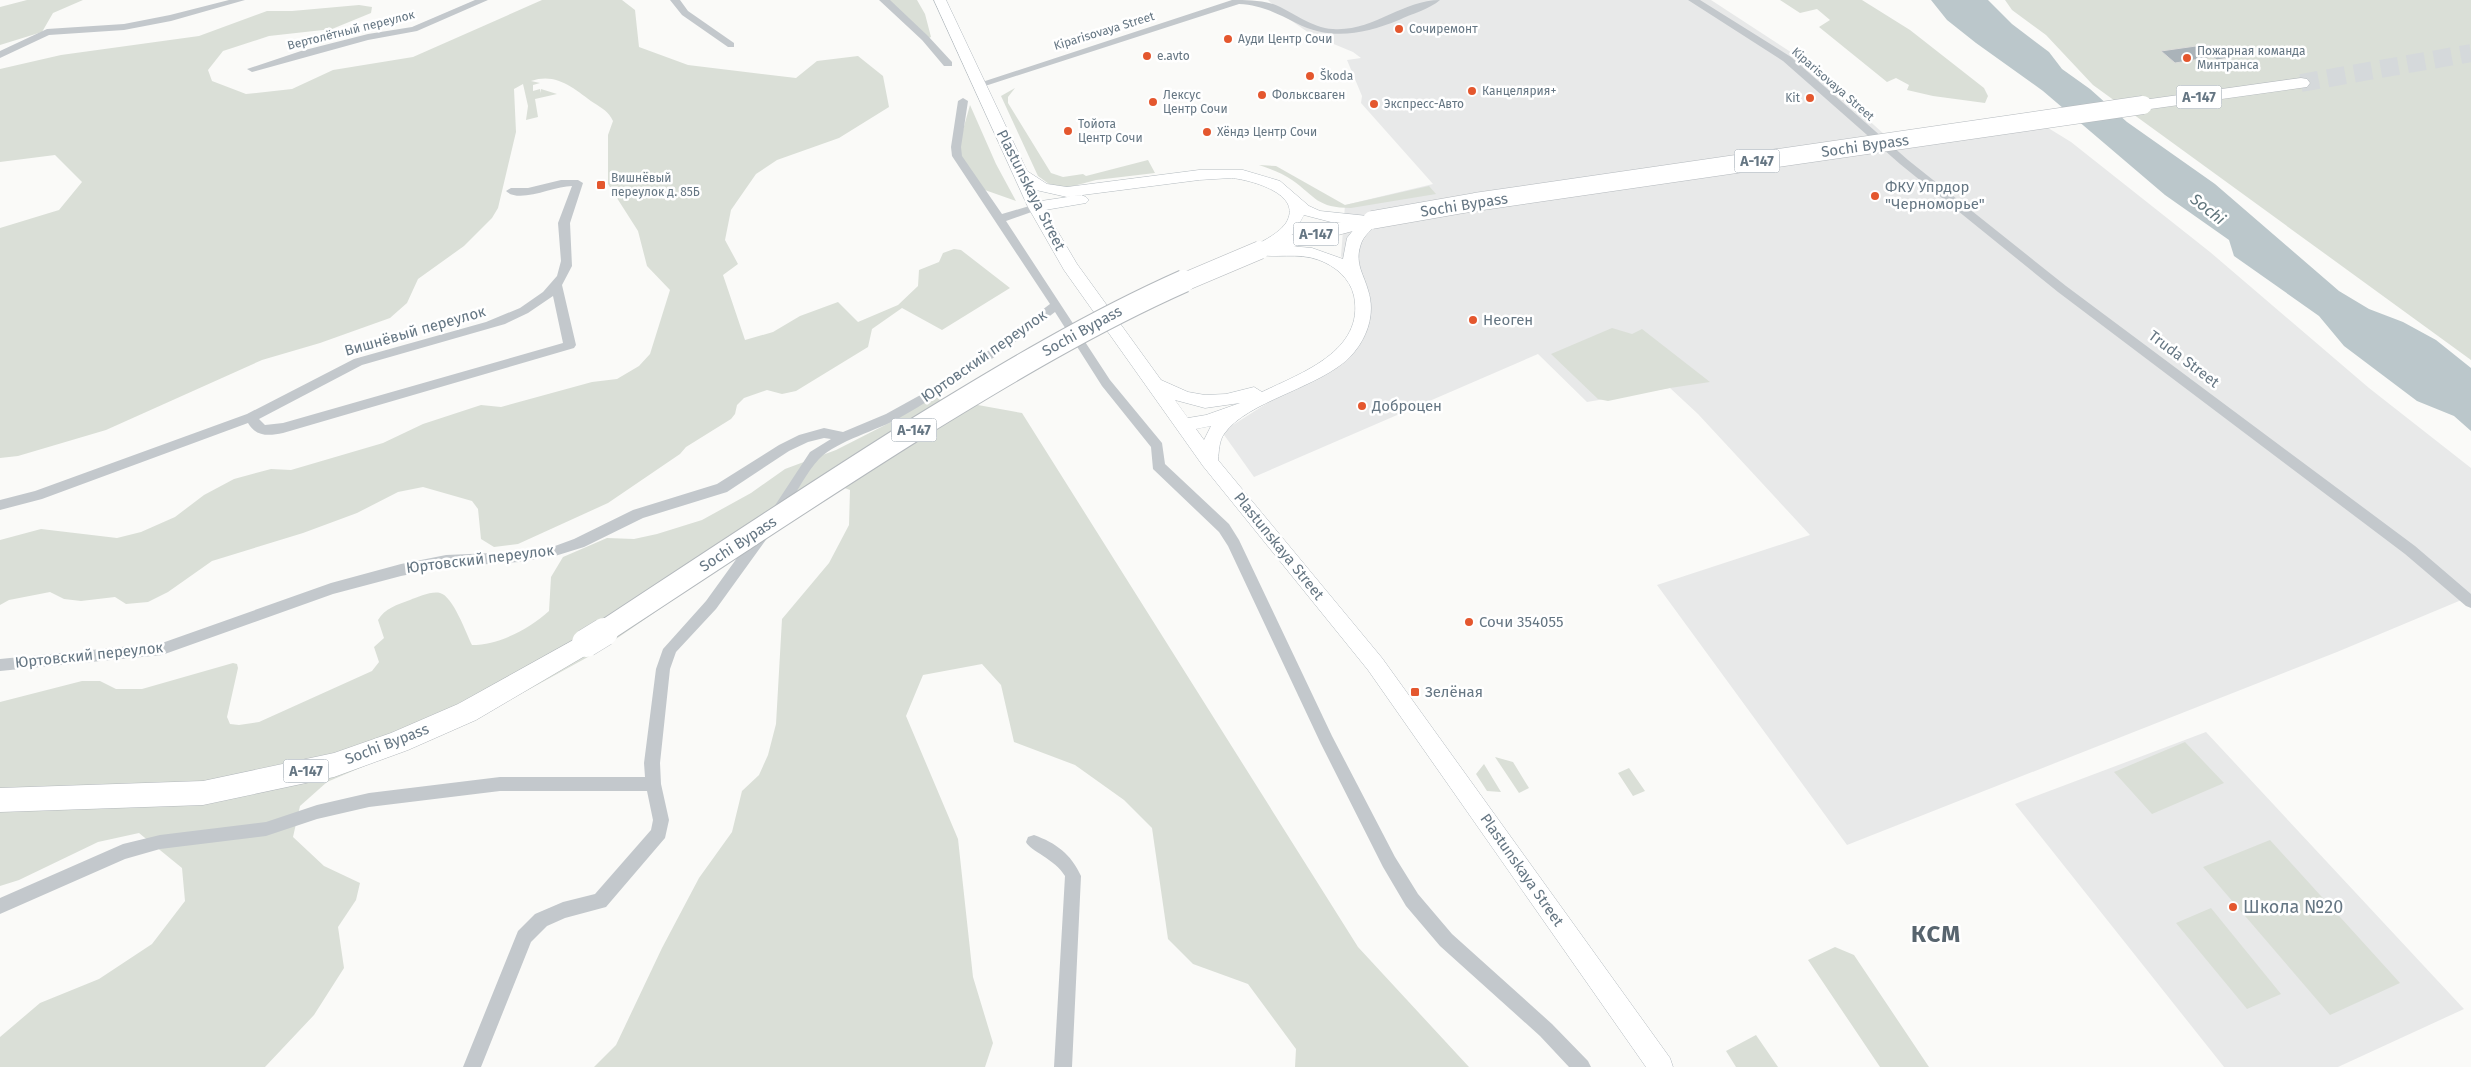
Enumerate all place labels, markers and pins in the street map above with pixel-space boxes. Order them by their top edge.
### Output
place label: Сочиремонт [1409,22,1478,36]
marker: Сочиремонт [1393,23,1405,35]
place label: Ауди Центр Сочи [1238,32,1332,46]
marker: Ауди Центр Сочи [1222,33,1234,45]
place label: Пожарная команда Минтранса [2197,44,2306,72]
place label: e.avto [1157,49,1190,63]
marker: e.avto [1141,50,1153,62]
marker: Пожарная команда Минтранса [2181,52,2193,64]
place label: Škoda [1320,68,1353,83]
marker: Škoda [1304,70,1316,82]
place label: Канцелярия+ [1482,84,1556,98]
marker: Канцелярия+ [1466,85,1478,97]
place label: Лексус Центр Сочи [1163,88,1228,116]
place label: Фольксваген [1272,88,1345,102]
marker: Фольксваген [1256,89,1268,101]
place label: Kit [1785,91,1801,105]
marker: Kit [1804,92,1816,104]
marker: Лексус Центр Сочи [1147,96,1159,108]
place label: Экспресс-Авто [1384,97,1464,111]
marker: Экспресс-Авто [1368,98,1380,110]
place label: Тойота Центр Сочи [1078,117,1143,145]
marker: Тойота Центр Сочи [1062,125,1074,137]
place label: Хёндэ Центр Сочи [1217,125,1317,139]
marker: Хёндэ Центр Сочи [1201,126,1213,138]
place label: Вишнёвый переулок д. 85Б [611,171,700,199]
place label: ФКУ Упрдор "Черноморье" [1885,178,1985,213]
marker: Вишнёвый переулок д. 85Б [595,179,607,191]
marker: ФКУ Упрдор "Черноморье" [1869,190,1881,202]
place label: Неоген [1483,311,1533,329]
marker: Неоген [1467,314,1479,326]
place label: Доброцен [1371,397,1442,415]
marker: Доброцен [1356,400,1368,412]
place label: Сочи 354055 [1479,613,1563,631]
marker: Сочи 354055 [1463,616,1475,628]
place label: Зелёная [1425,683,1483,701]
marker: Зелёная [1409,686,1421,698]
place label: Школа №20 [2243,896,2343,918]
marker: Школа №20 [2227,901,2239,913]

